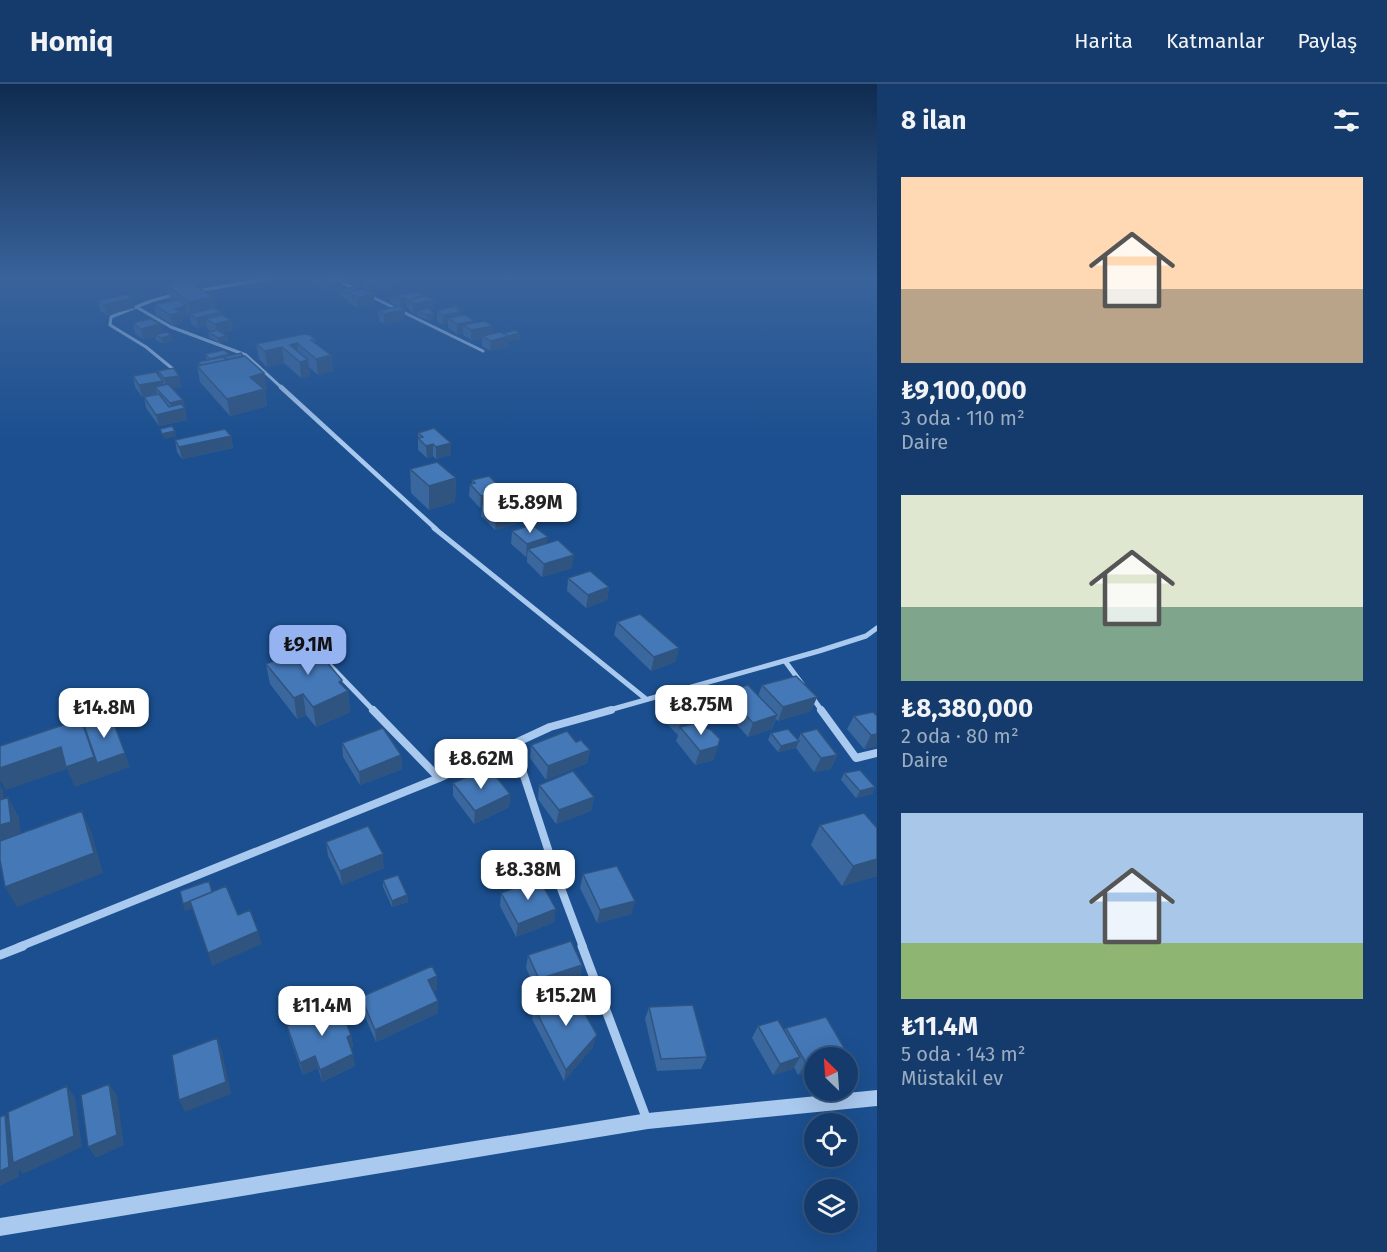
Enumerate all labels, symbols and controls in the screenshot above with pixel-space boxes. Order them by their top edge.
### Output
text: Homiq [30,25,113,58]
text: Harita [1074,28,1133,54]
text: Katmanlar [1166,28,1264,54]
text: Paylaş [1297,28,1357,54]
icon: filters [1330,104,1363,137]
text: 8 ilan [901,105,966,136]
icon: home [1078,216,1186,324]
text: ₺9,100,000 [901,375,1027,406]
text: 3 oda · 110 m² [901,406,1025,430]
text: Daire [901,430,948,454]
pin: ₺5.89M [481,483,579,534]
text: ₺5.89M [498,490,562,514]
icon: home [1078,534,1186,642]
pin: ₺9.1M [266,625,350,676]
text: ₺9.1M [283,632,333,656]
pin: ₺8.75M [652,685,750,736]
pin: ₺14.8M [55,688,153,739]
text: ₺8.75M [669,692,733,716]
text: ₺8,380,000 [901,693,1033,724]
text: ₺14.8M [73,695,135,719]
text: 2 oda · 80 m² [901,724,1019,748]
pin: ₺8.62M [432,739,530,790]
text: ₺8.62M [449,746,513,770]
text: Daire [901,748,948,772]
pin: ₺8.38M [479,850,577,901]
icon: home [1078,852,1186,960]
text: ₺8.38M [495,857,561,881]
pin: ₺15.2M [517,976,615,1027]
text: ₺15.2M [536,983,596,1007]
pin: ₺11.4M [273,986,371,1037]
text: ₺11.4M [292,993,352,1017]
text: ₺11.4M [901,1011,978,1042]
text: 5 oda · 143 m² [901,1042,1026,1066]
north arrow [804,1047,858,1101]
map controls [804,1047,858,1233]
text: Müstakil ev [901,1066,1003,1090]
button: locate [804,1113,858,1167]
button: layers [804,1179,858,1233]

